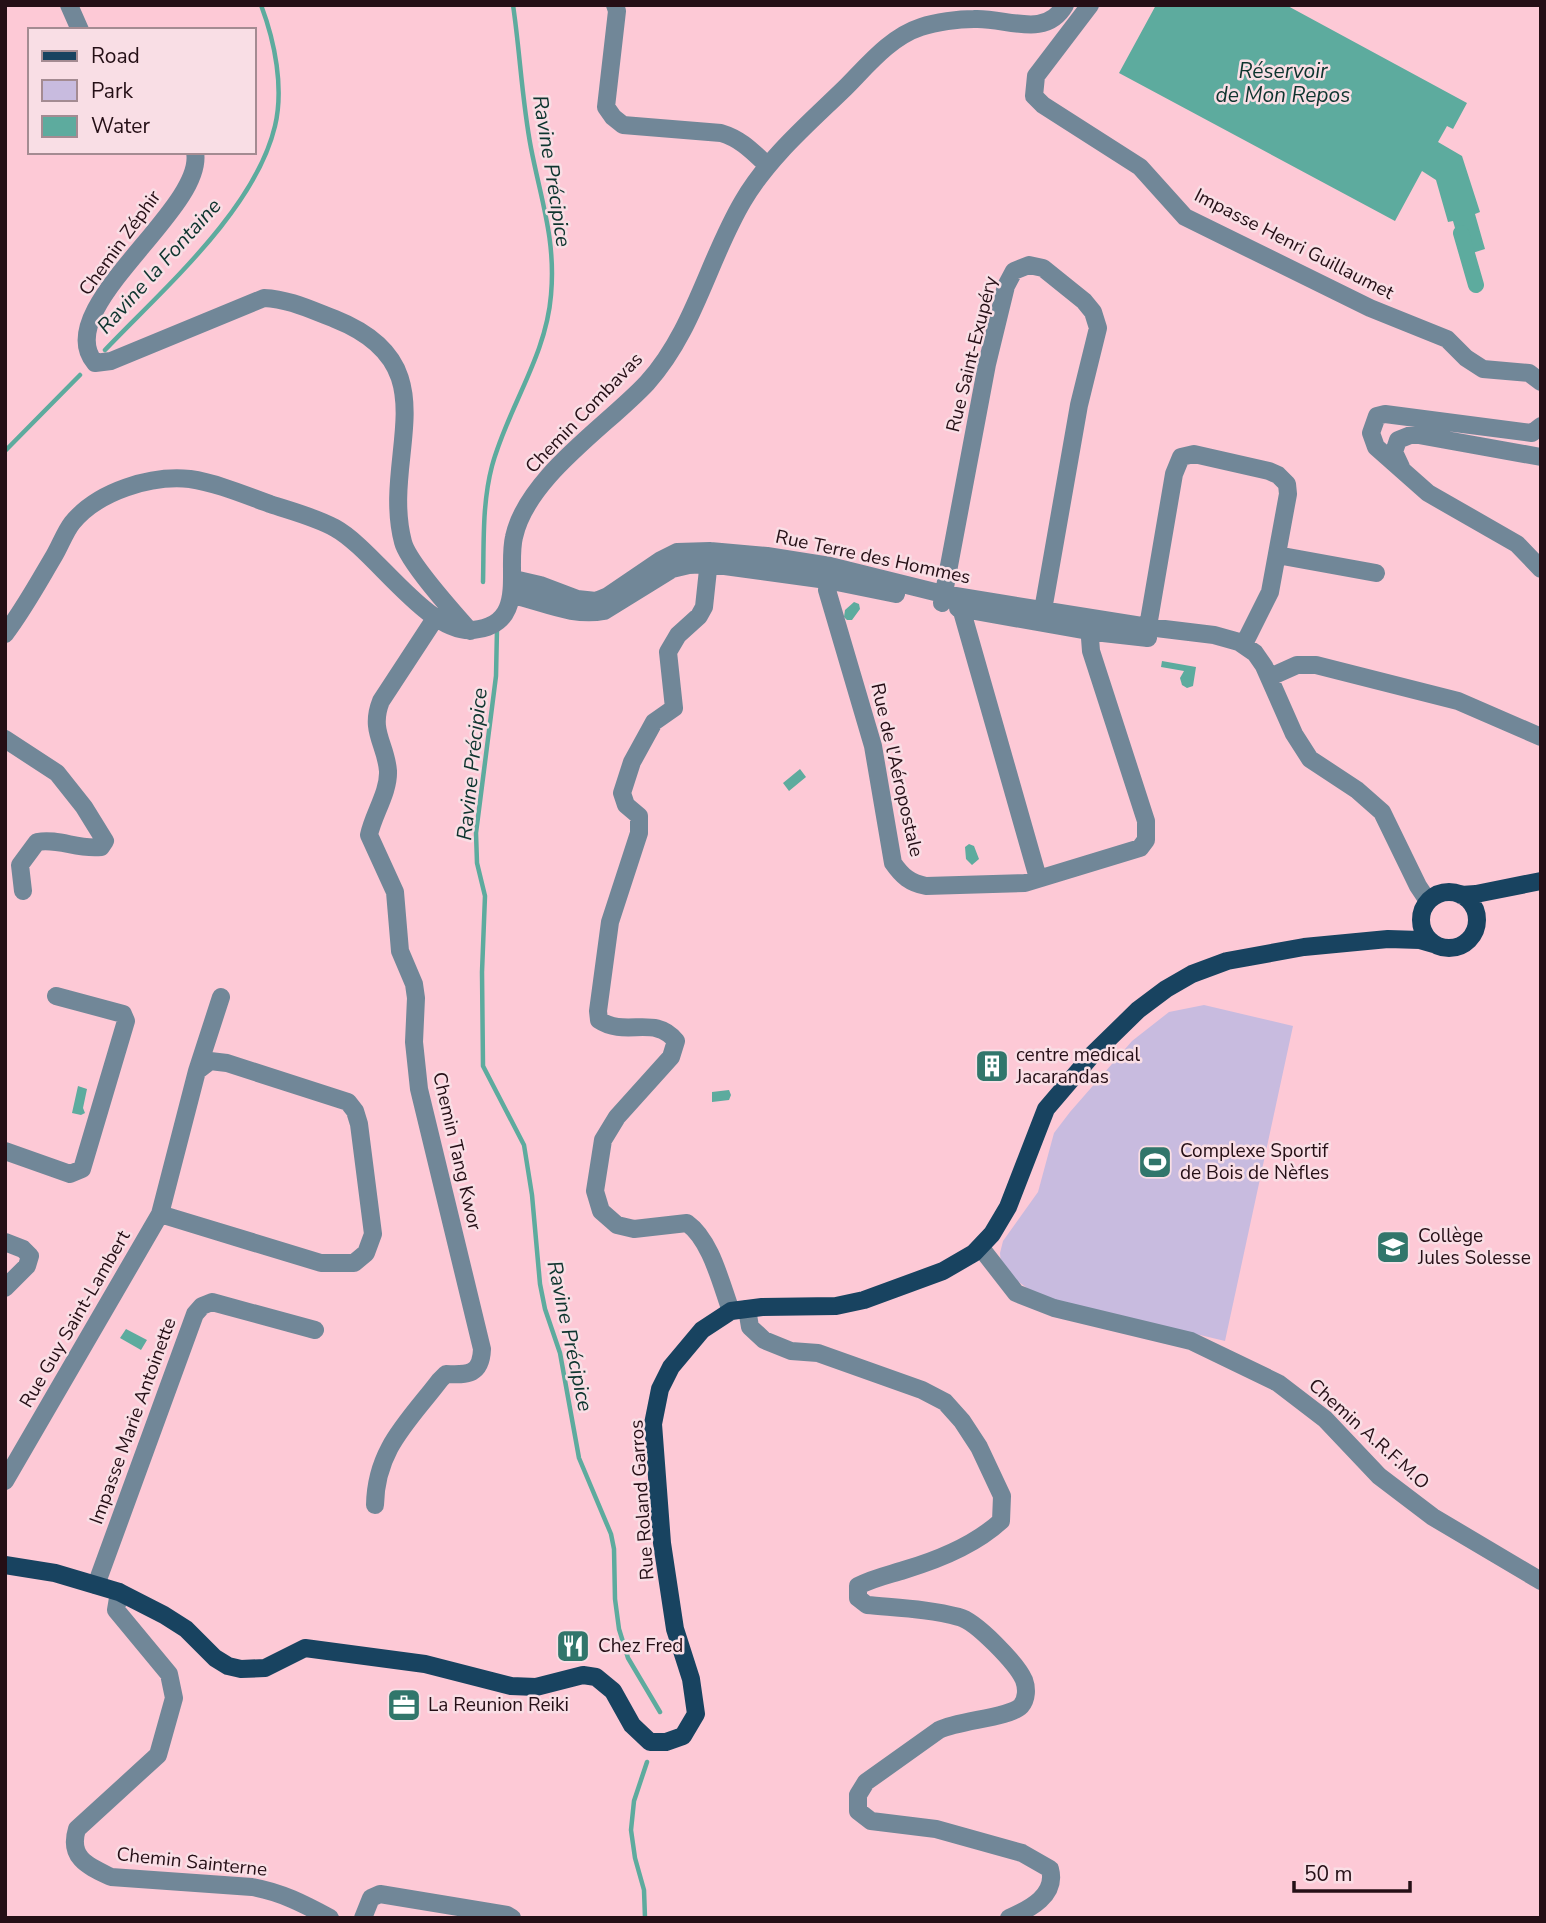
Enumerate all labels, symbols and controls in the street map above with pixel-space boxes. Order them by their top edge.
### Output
legend [28,28,256,154]
text: Road [91,42,140,70]
water label: Réservoir de Mon Repos [1216,57,1350,109]
text: Park [91,77,133,105]
water label: Ravine Précipice [526,93,578,249]
text: Water [91,112,150,140]
street label: Impasse Henri Guillaumet [1190,182,1399,306]
street label: Chemin Zéphir [73,185,167,301]
water label: Ravine la Fontaine [91,192,227,340]
street label: Rue Saint-Exupéry [940,273,1004,435]
street label: Chemin Combavas [519,347,649,479]
street label: Rue Terre des Hommes [773,524,973,590]
street label: Rue de l'Aéropostale [864,681,930,859]
water label: Ravine Précipice [450,686,494,842]
place label: centre medical Jacarandas [1015,1042,1140,1090]
building icon: centre medical Jacarandas [973,1047,1011,1085]
street label: Chemin Tang Kwor [426,1069,488,1233]
place label: Complexe Sportif de Bois de Nèfles [1180,1138,1329,1186]
sports icon: Complexe Sportif de Bois de Nèfles [1136,1143,1174,1181]
place label: Collège Jules Solesse [1417,1223,1531,1271]
street label: Rue Guy Saint-Lambert [14,1225,137,1412]
school or university icon: Collège Jules Solesse [1374,1228,1412,1266]
water label: Ravine Précipice [540,1258,600,1414]
street label: Impasse Marie Antoinette [83,1314,183,1528]
street label: Chemin A.R.F.M.O [1303,1373,1435,1495]
street label: Rue Roland Garros [623,1419,661,1581]
restaurant icon: Chez Fred [554,1627,592,1665]
place label: Chez Fred [598,1633,683,1659]
office icon: La Reunion Reiki [385,1686,423,1724]
place label: La Reunion Reiki [428,1692,569,1718]
street label: Chemin Sainterne [115,1841,269,1883]
scale bar [1294,1850,1410,1894]
text: 50 m [1304,1860,1353,1888]

